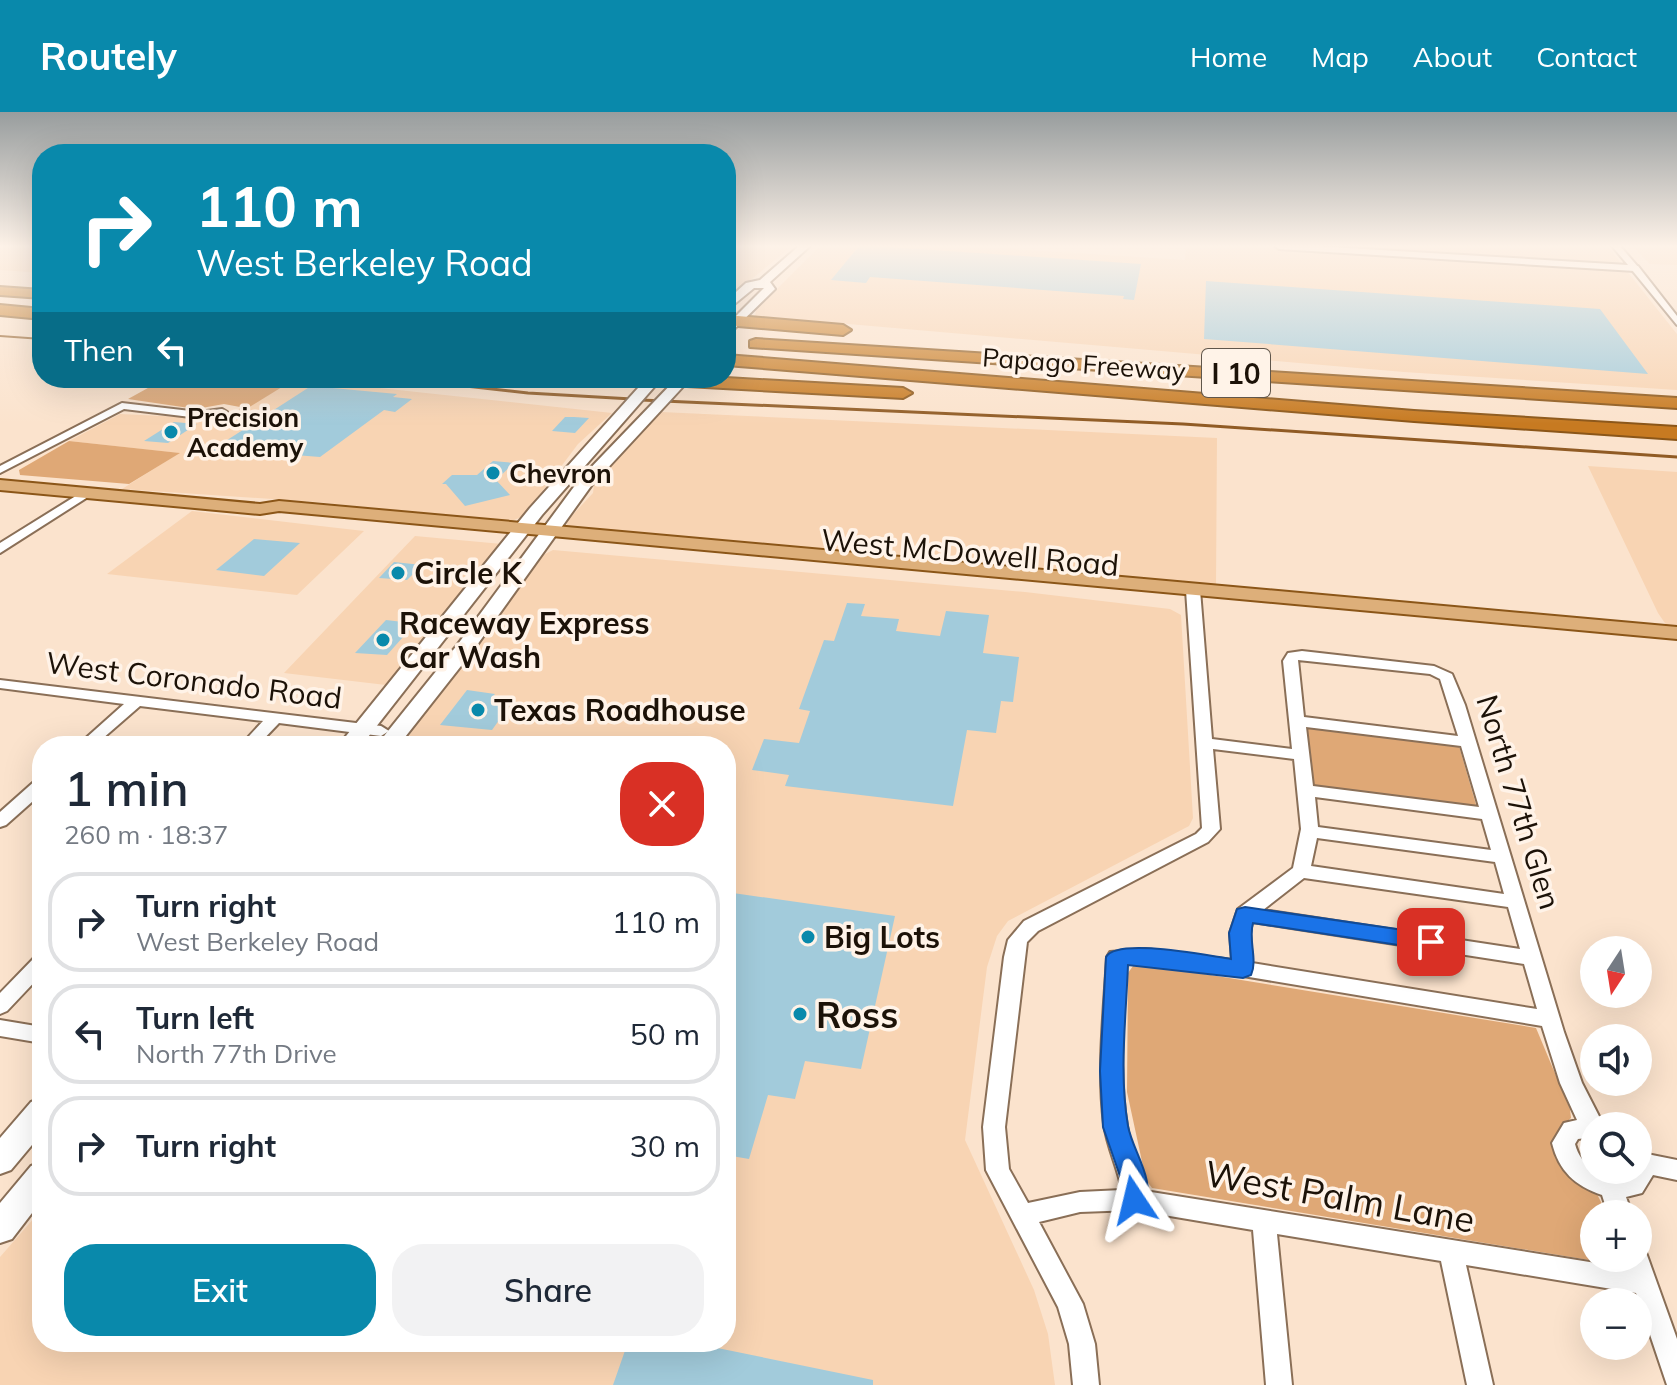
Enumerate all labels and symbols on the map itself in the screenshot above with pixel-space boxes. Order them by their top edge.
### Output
street label: Papago Freeway [981,340,1187,388]
road number: I 10 [1202,349,1270,397]
place label: Precision Academy [187,401,304,464]
marker: Precision Academy [162,423,180,441]
place label: Chevron [509,457,612,490]
marker: Chevron [484,464,502,482]
street label: West McDowell Road [820,520,1120,584]
place label: Circle K [414,554,523,592]
marker: Circle K [389,564,407,582]
place label: Raceway Express Car Wash [399,604,650,676]
marker: Raceway Express Car Wash [374,631,392,649]
street label: West Coronado Road [44,643,344,717]
street label: North 77th Glen [1468,690,1570,914]
place label: Texas Roadhouse [494,691,746,729]
marker: Texas Roadhouse [469,701,487,719]
pin [1397,908,1465,976]
place label: Big Lots [824,918,940,956]
marker: Big Lots [799,928,817,946]
north arrow [1580,936,1652,1008]
place label: Ross [816,992,898,1037]
marker: Ross [791,1005,809,1023]
street label: West Palm Lane [1202,1150,1478,1242]
position arrow [1092,1158,1176,1242]

